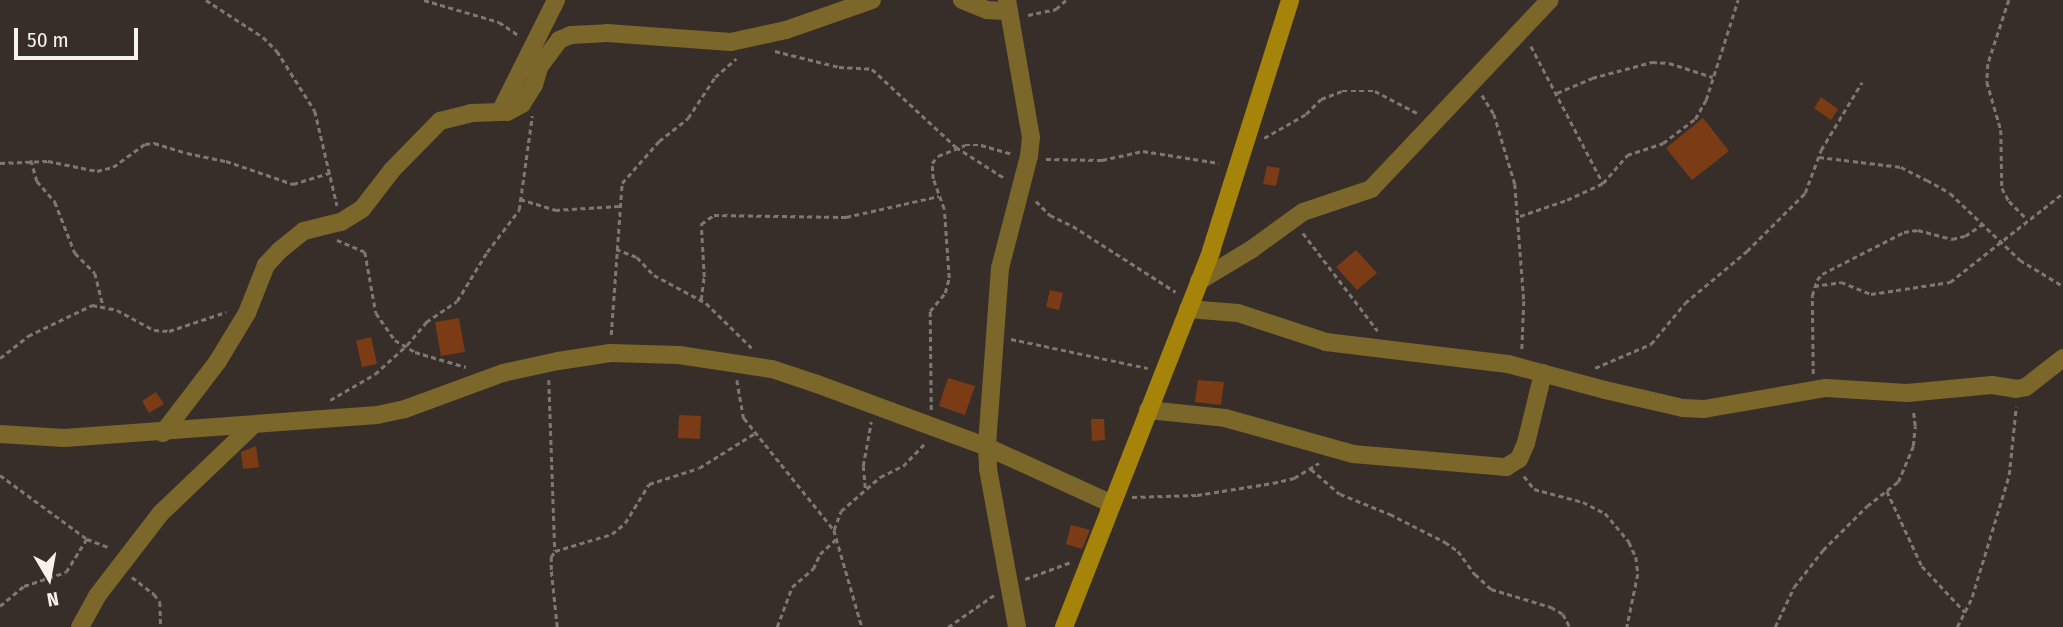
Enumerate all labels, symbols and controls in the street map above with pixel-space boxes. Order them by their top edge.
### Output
scale bar [18,14,142,58]
text: 50 m [27,27,69,53]
north arrow [14,543,84,613]
text: N [45,587,60,611]

